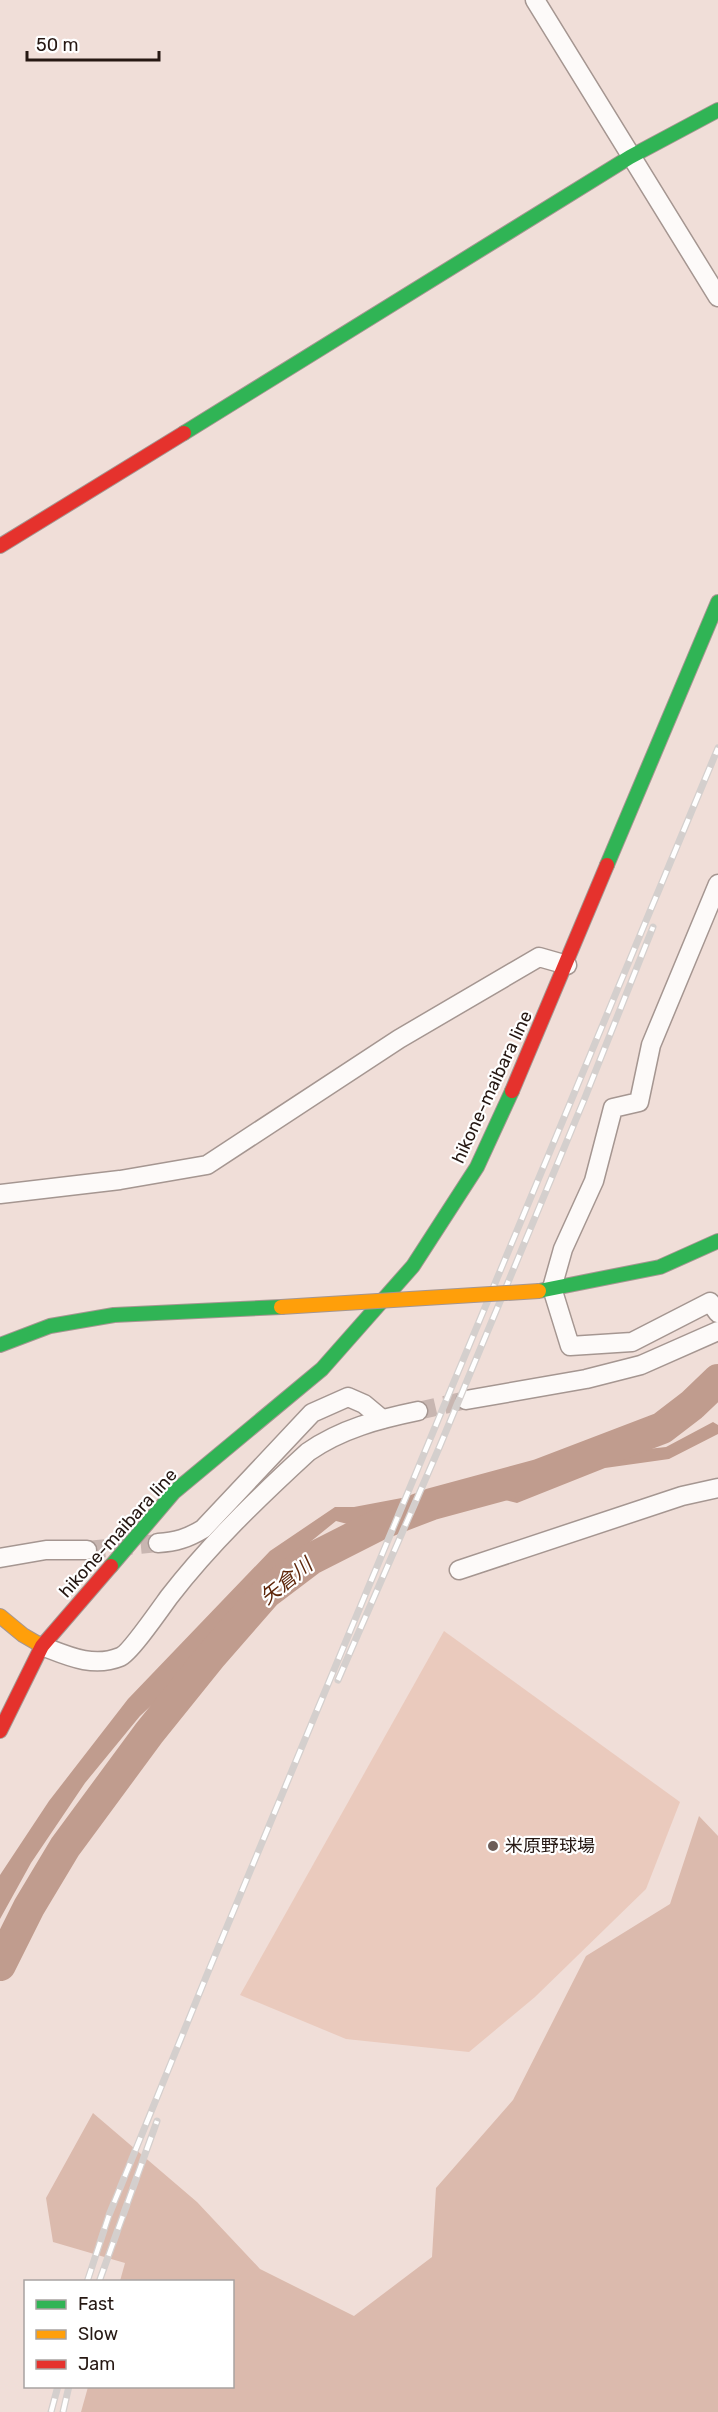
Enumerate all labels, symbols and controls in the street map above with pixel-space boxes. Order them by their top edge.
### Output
scale bar [27,24,159,62]
text: 50 m [36,34,79,56]
street label: hikone-maibara line [447,1007,537,1167]
street label: hikone-maibara line [54,1464,182,1602]
water label: 矢倉川 [255,1552,318,1609]
place label: 米原野球場 [505,1835,595,1857]
marker: 米原野球場 [486,1839,500,1853]
legend [24,2280,234,2388]
text: Fast [78,2293,114,2315]
text: Slow [78,2323,118,2345]
text: Jam [78,2353,115,2375]

